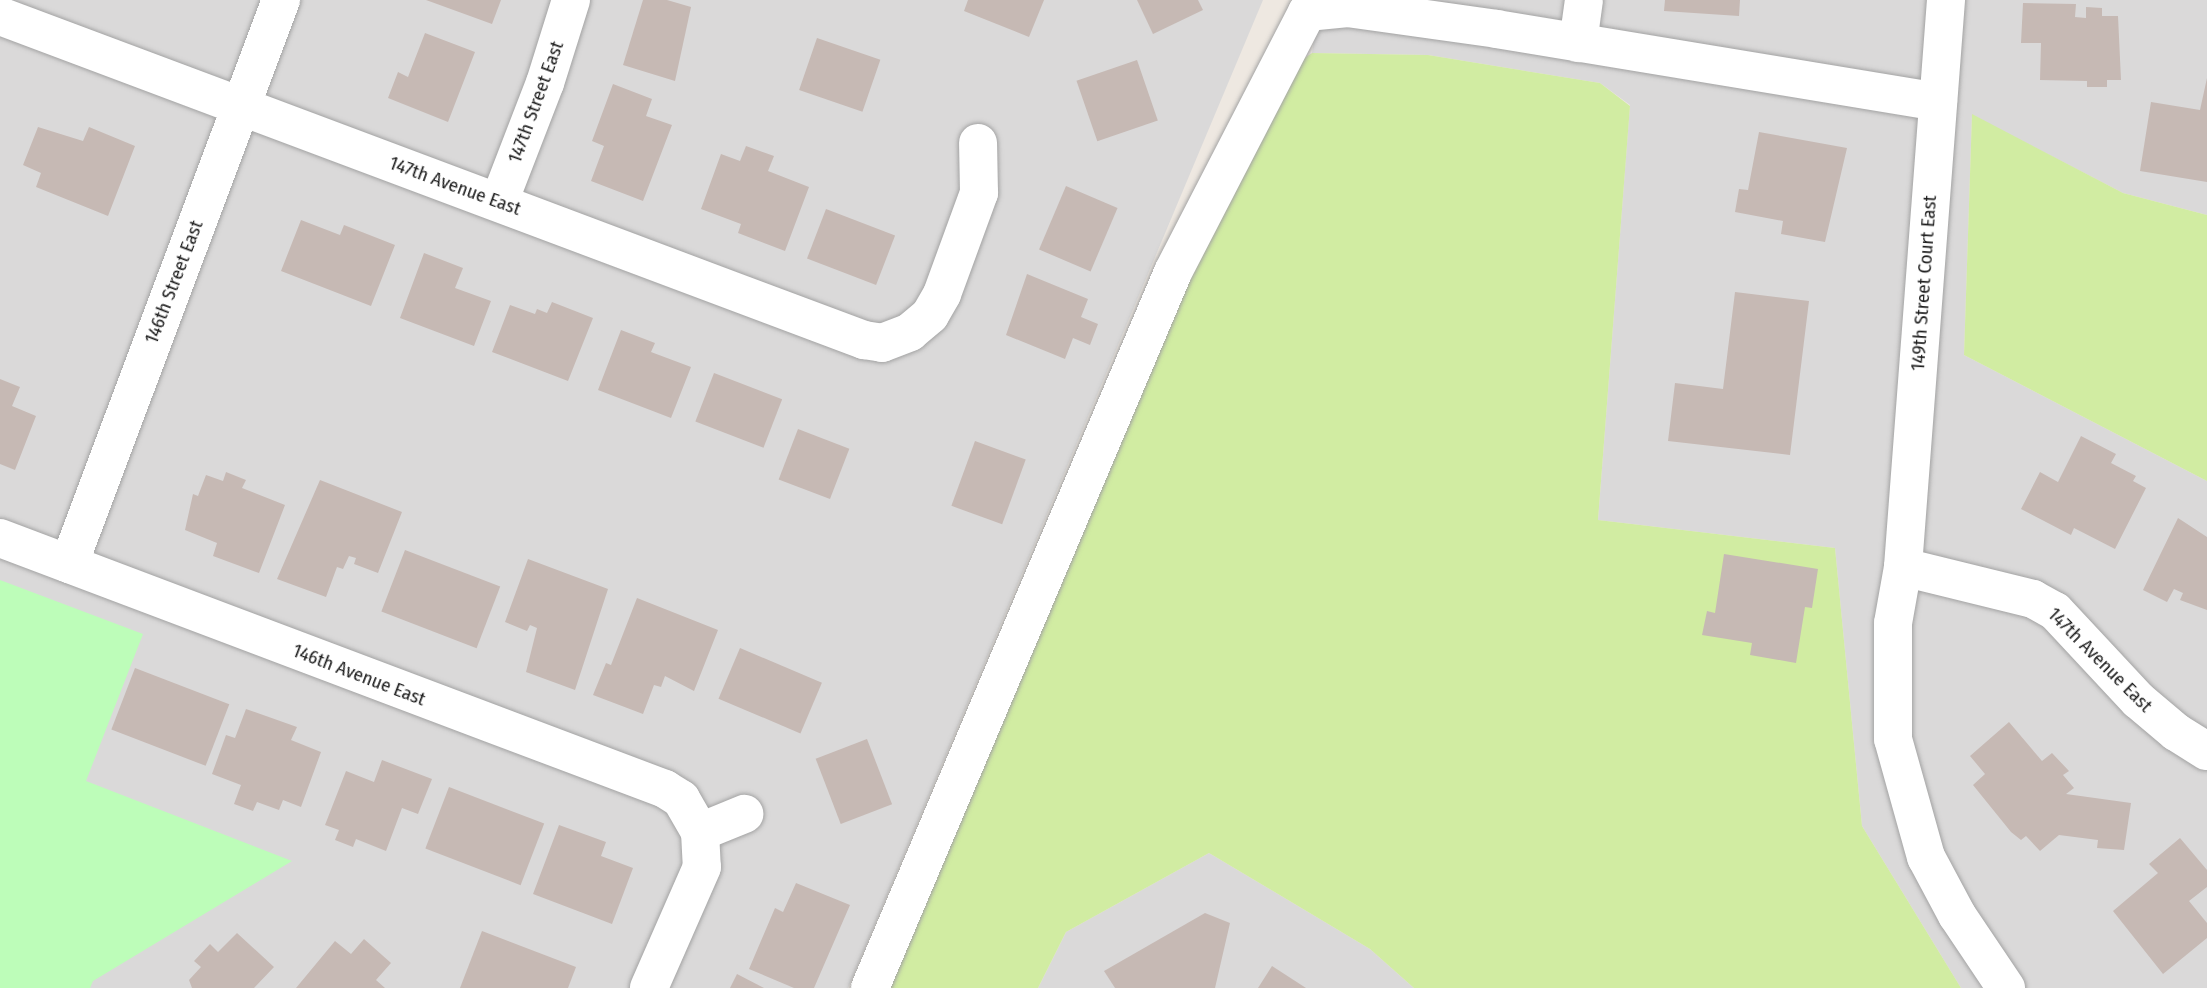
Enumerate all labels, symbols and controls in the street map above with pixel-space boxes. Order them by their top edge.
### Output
street label: 147th Street East [503,38,569,166]
street label: 147th Avenue East [386,152,524,220]
street label: 149th Street Court East [1906,194,1942,372]
street label: 146th Street East [140,217,208,347]
street label: 147th Avenue East [2043,603,2157,717]
street label: 146th Avenue East [289,639,429,711]

